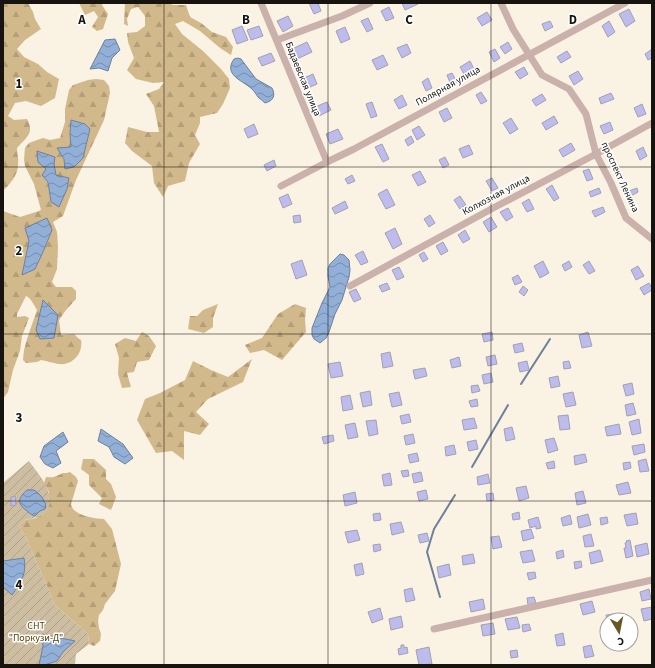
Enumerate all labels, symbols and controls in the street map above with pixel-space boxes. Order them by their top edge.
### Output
text: A [77,11,86,29]
text: B [242,11,250,29]
text: C [405,11,413,29]
text: D [569,11,577,29]
street label: Бадаевская улица [282,40,324,118]
street label: Полярная улица [413,62,483,110]
text: 1 [16,75,23,93]
street label: проспект Ленина [598,140,642,214]
street label: Колхозная улица [460,171,532,219]
text: 2 [16,242,23,260]
text: 3 [16,409,23,427]
text: 4 [16,576,23,594]
north arrow [599,612,639,652]
park label: СНТ "Поркузи-Д" [9,619,63,645]
text: С [616,633,625,649]

